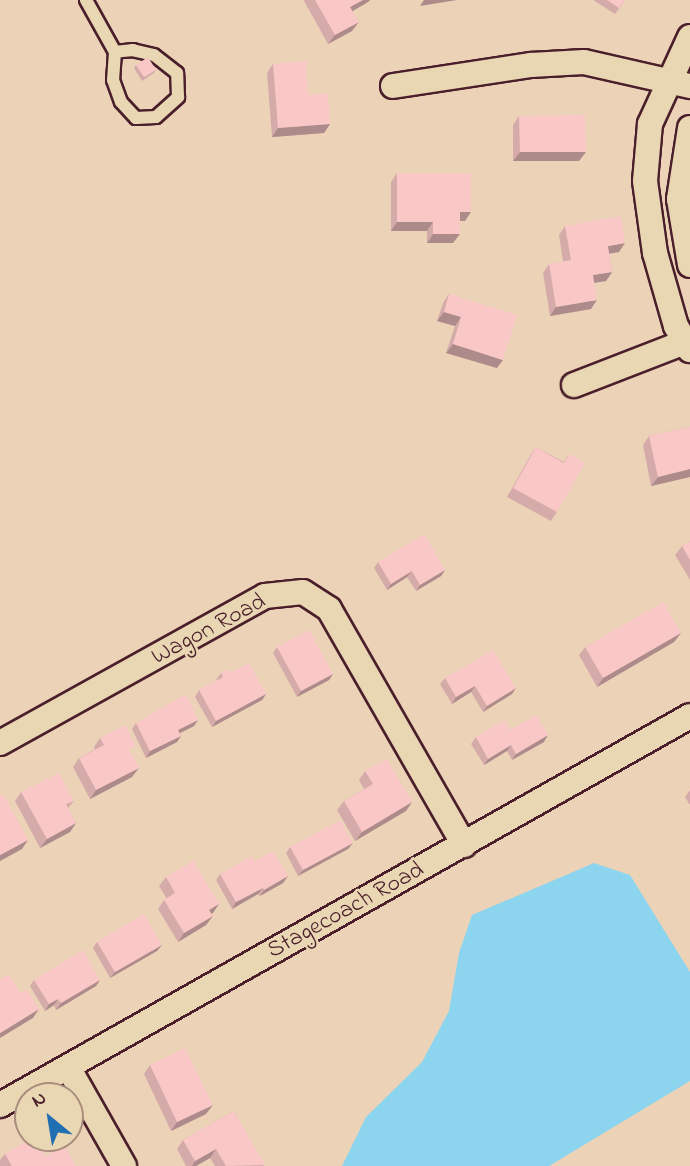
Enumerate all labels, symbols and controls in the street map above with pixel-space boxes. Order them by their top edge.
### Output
street label: Wagon Road [147,588,271,672]
street label: Stagecoach Road [263,856,429,966]
north arrow [14,1082,84,1152]
text: N [27,1085,52,1115]

